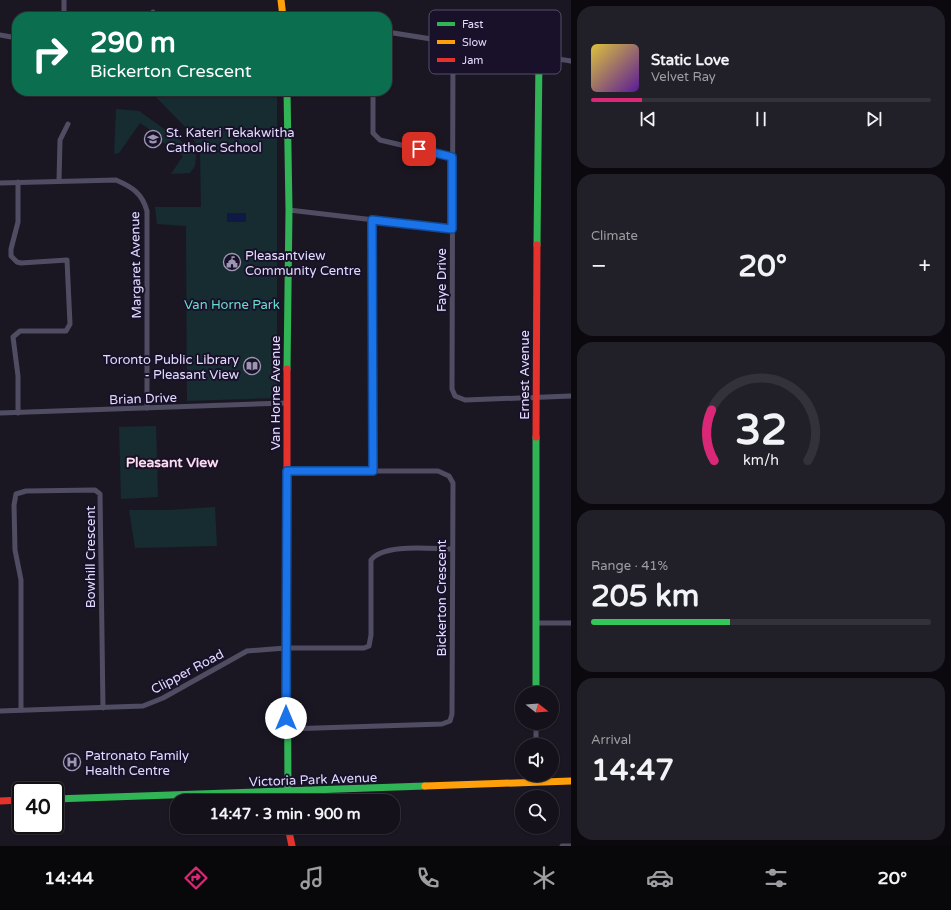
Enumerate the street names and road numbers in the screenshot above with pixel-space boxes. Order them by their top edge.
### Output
street label: Margaret Avenue [127,211,145,319]
street label: Faye Drive [434,248,450,312]
street label: Ernest Avenue [517,330,533,420]
street label: Van Horne Avenue [268,336,284,450]
street label: Brian Drive [109,390,177,408]
street label: Bowhill Crescent [83,506,99,608]
street label: Bickerton Crescent [434,540,450,656]
street label: Clipper Road [148,646,227,698]
street label: Victoria Park Avenue [249,770,377,790]

